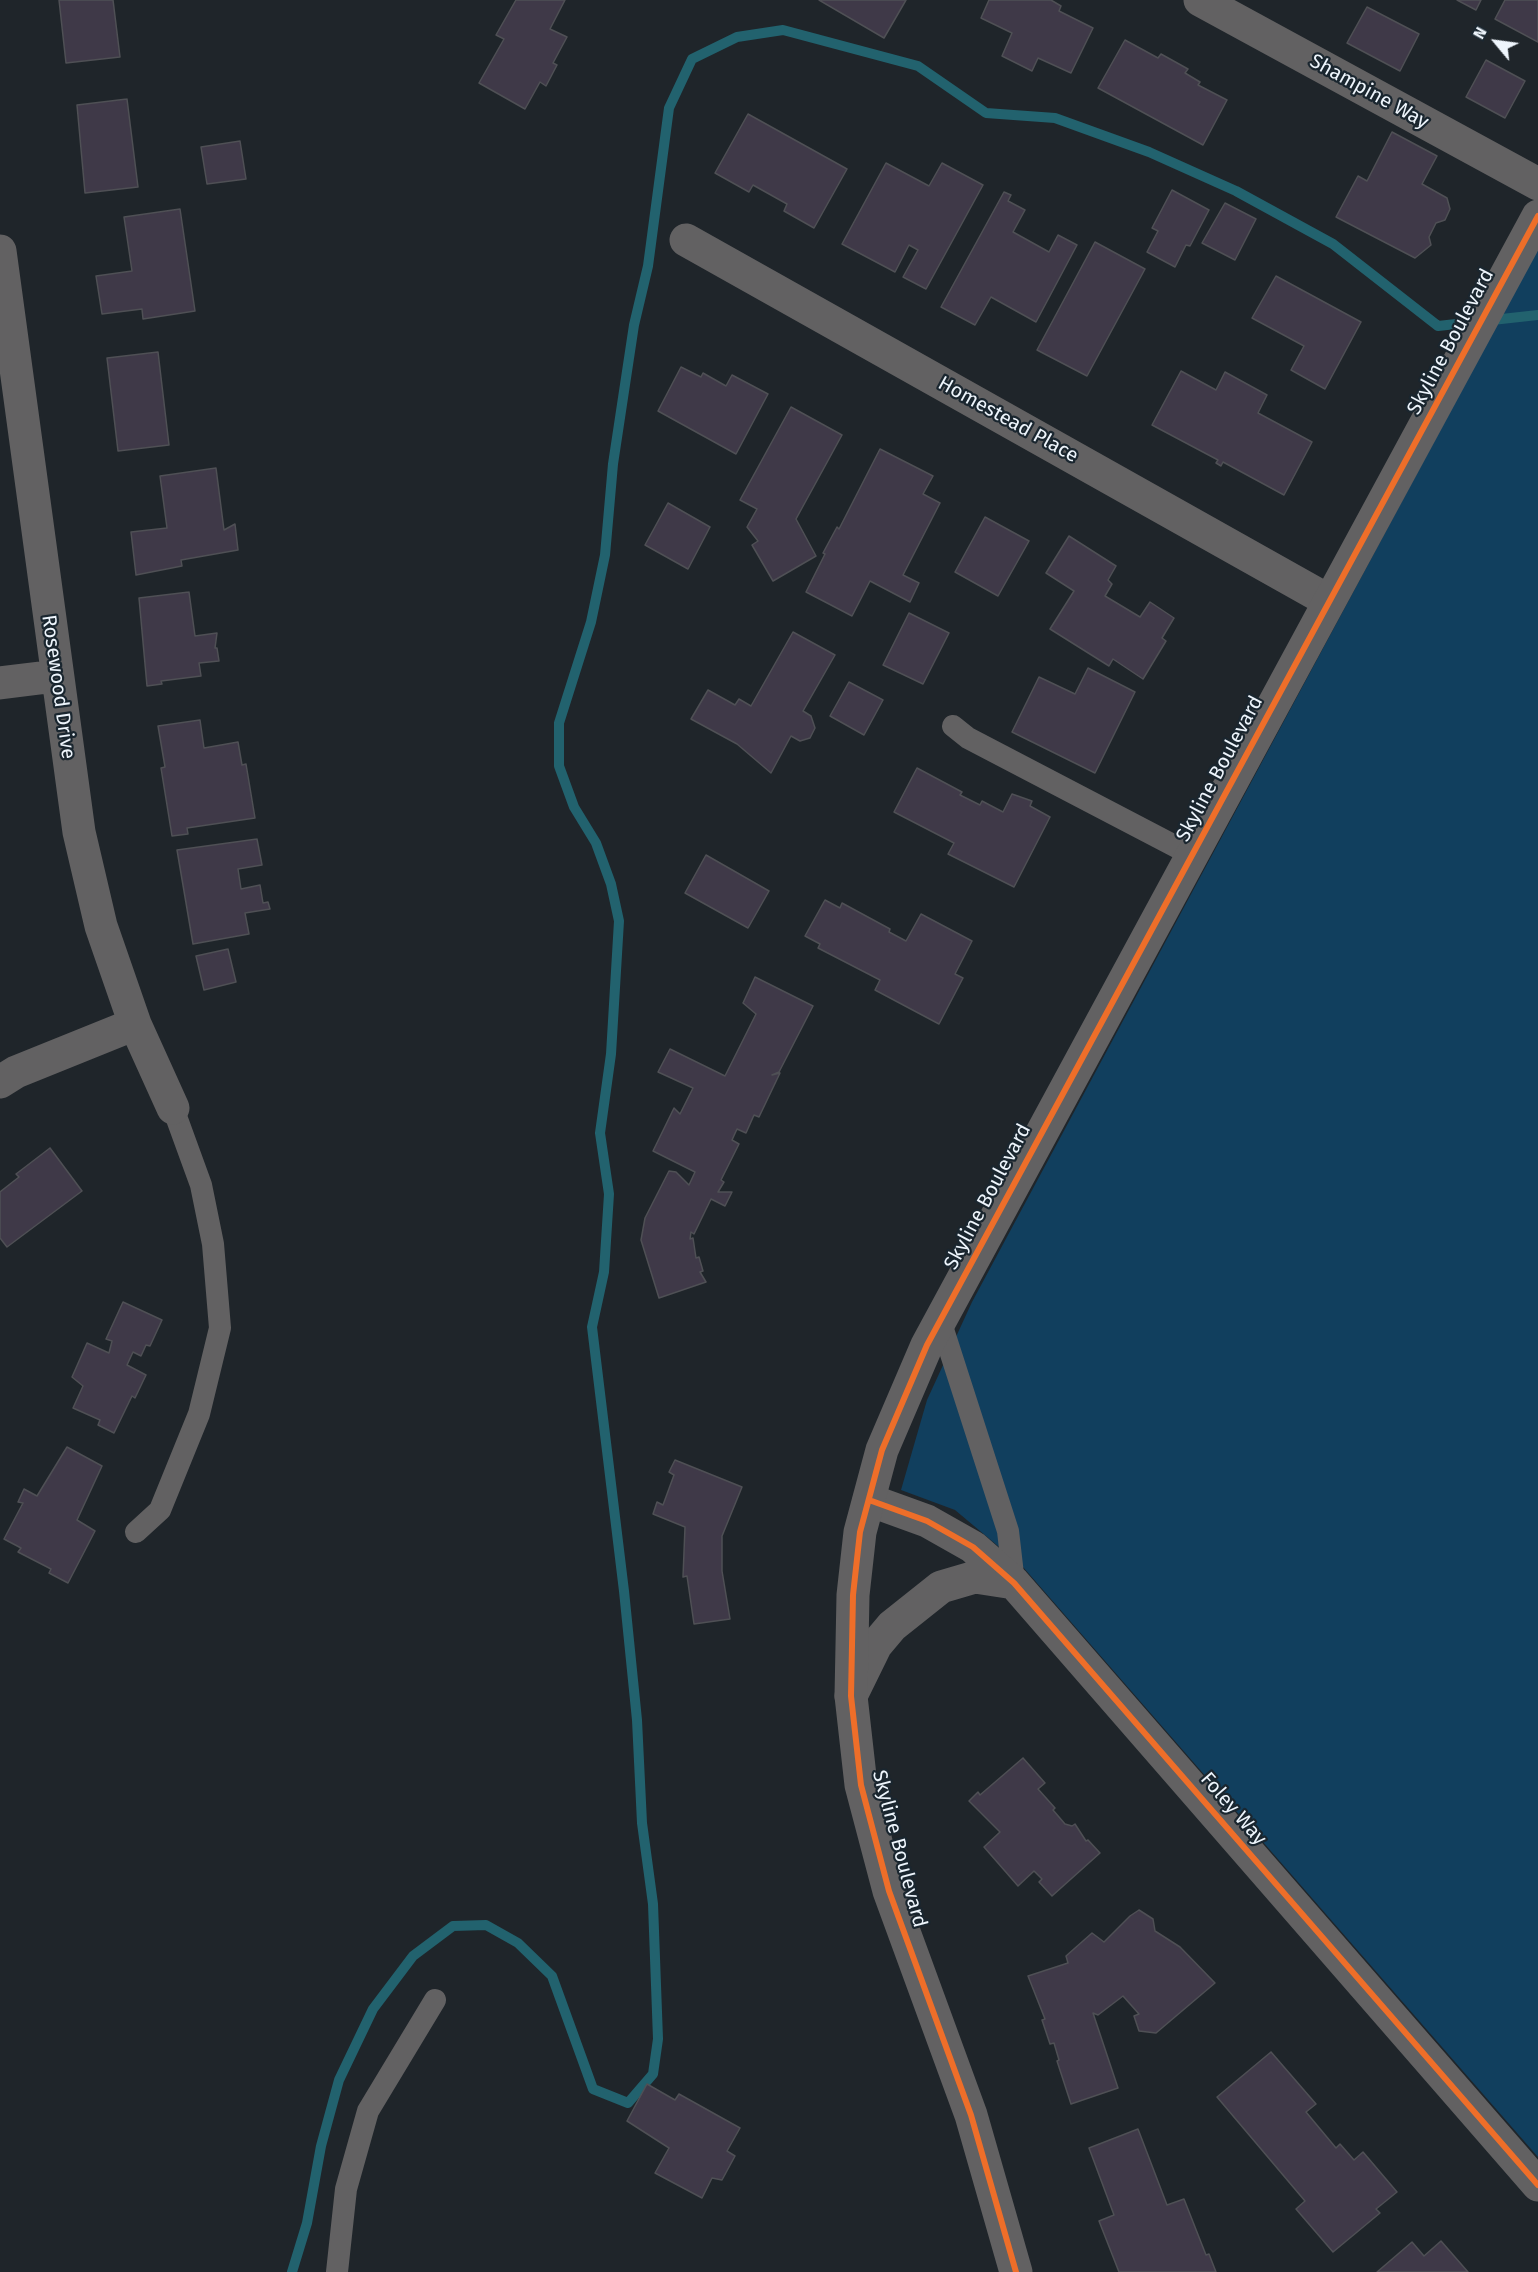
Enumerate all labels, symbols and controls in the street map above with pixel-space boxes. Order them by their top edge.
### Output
north arrow [1466,12,1526,72]
text: N [1469,24,1491,42]
street label: Shampine Way [1305,49,1433,135]
street label: Skyline Boulevard [1402,265,1500,419]
street label: Homestead Place [934,372,1082,468]
street label: Rosewood Drive [36,613,80,761]
street label: Skyline Boulevard [1171,692,1269,846]
street label: Skyline Boulevard [939,1120,1037,1274]
street label: Skyline Boulevard [866,1768,932,1930]
street label: Foley Way [1195,1768,1271,1850]

